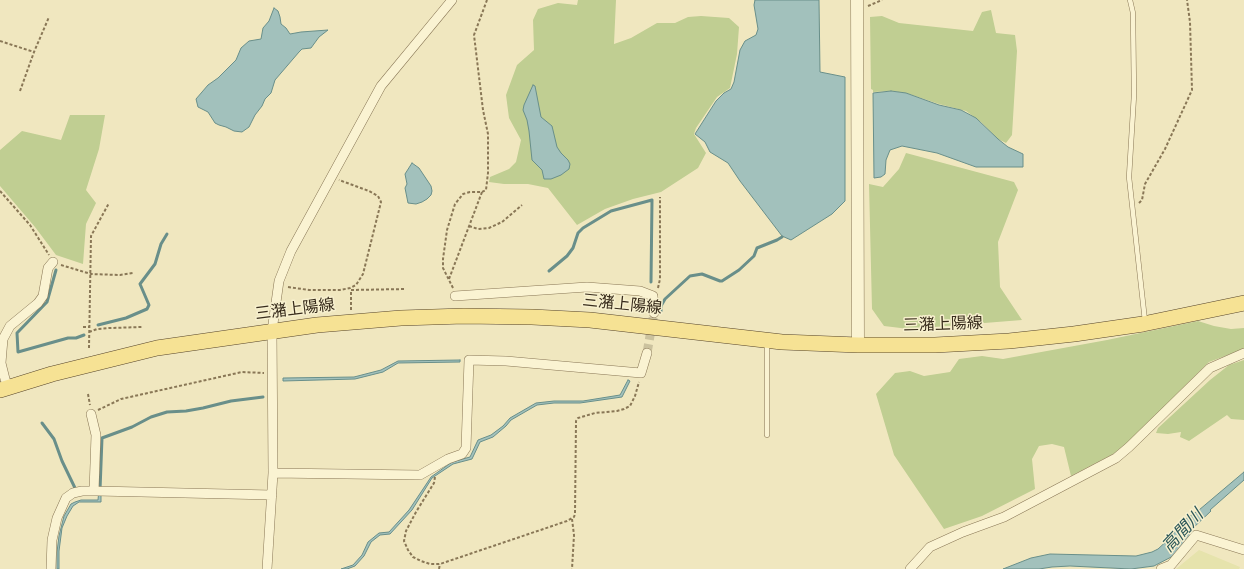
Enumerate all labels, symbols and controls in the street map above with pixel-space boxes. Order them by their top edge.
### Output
street label: 三潴上陽線 [581,292,663,320]
street label: 三潴上陽線 [254,297,336,325]
street label: 三潴上陽線 [903,315,983,337]
water label: 高間川 [1159,506,1209,558]

